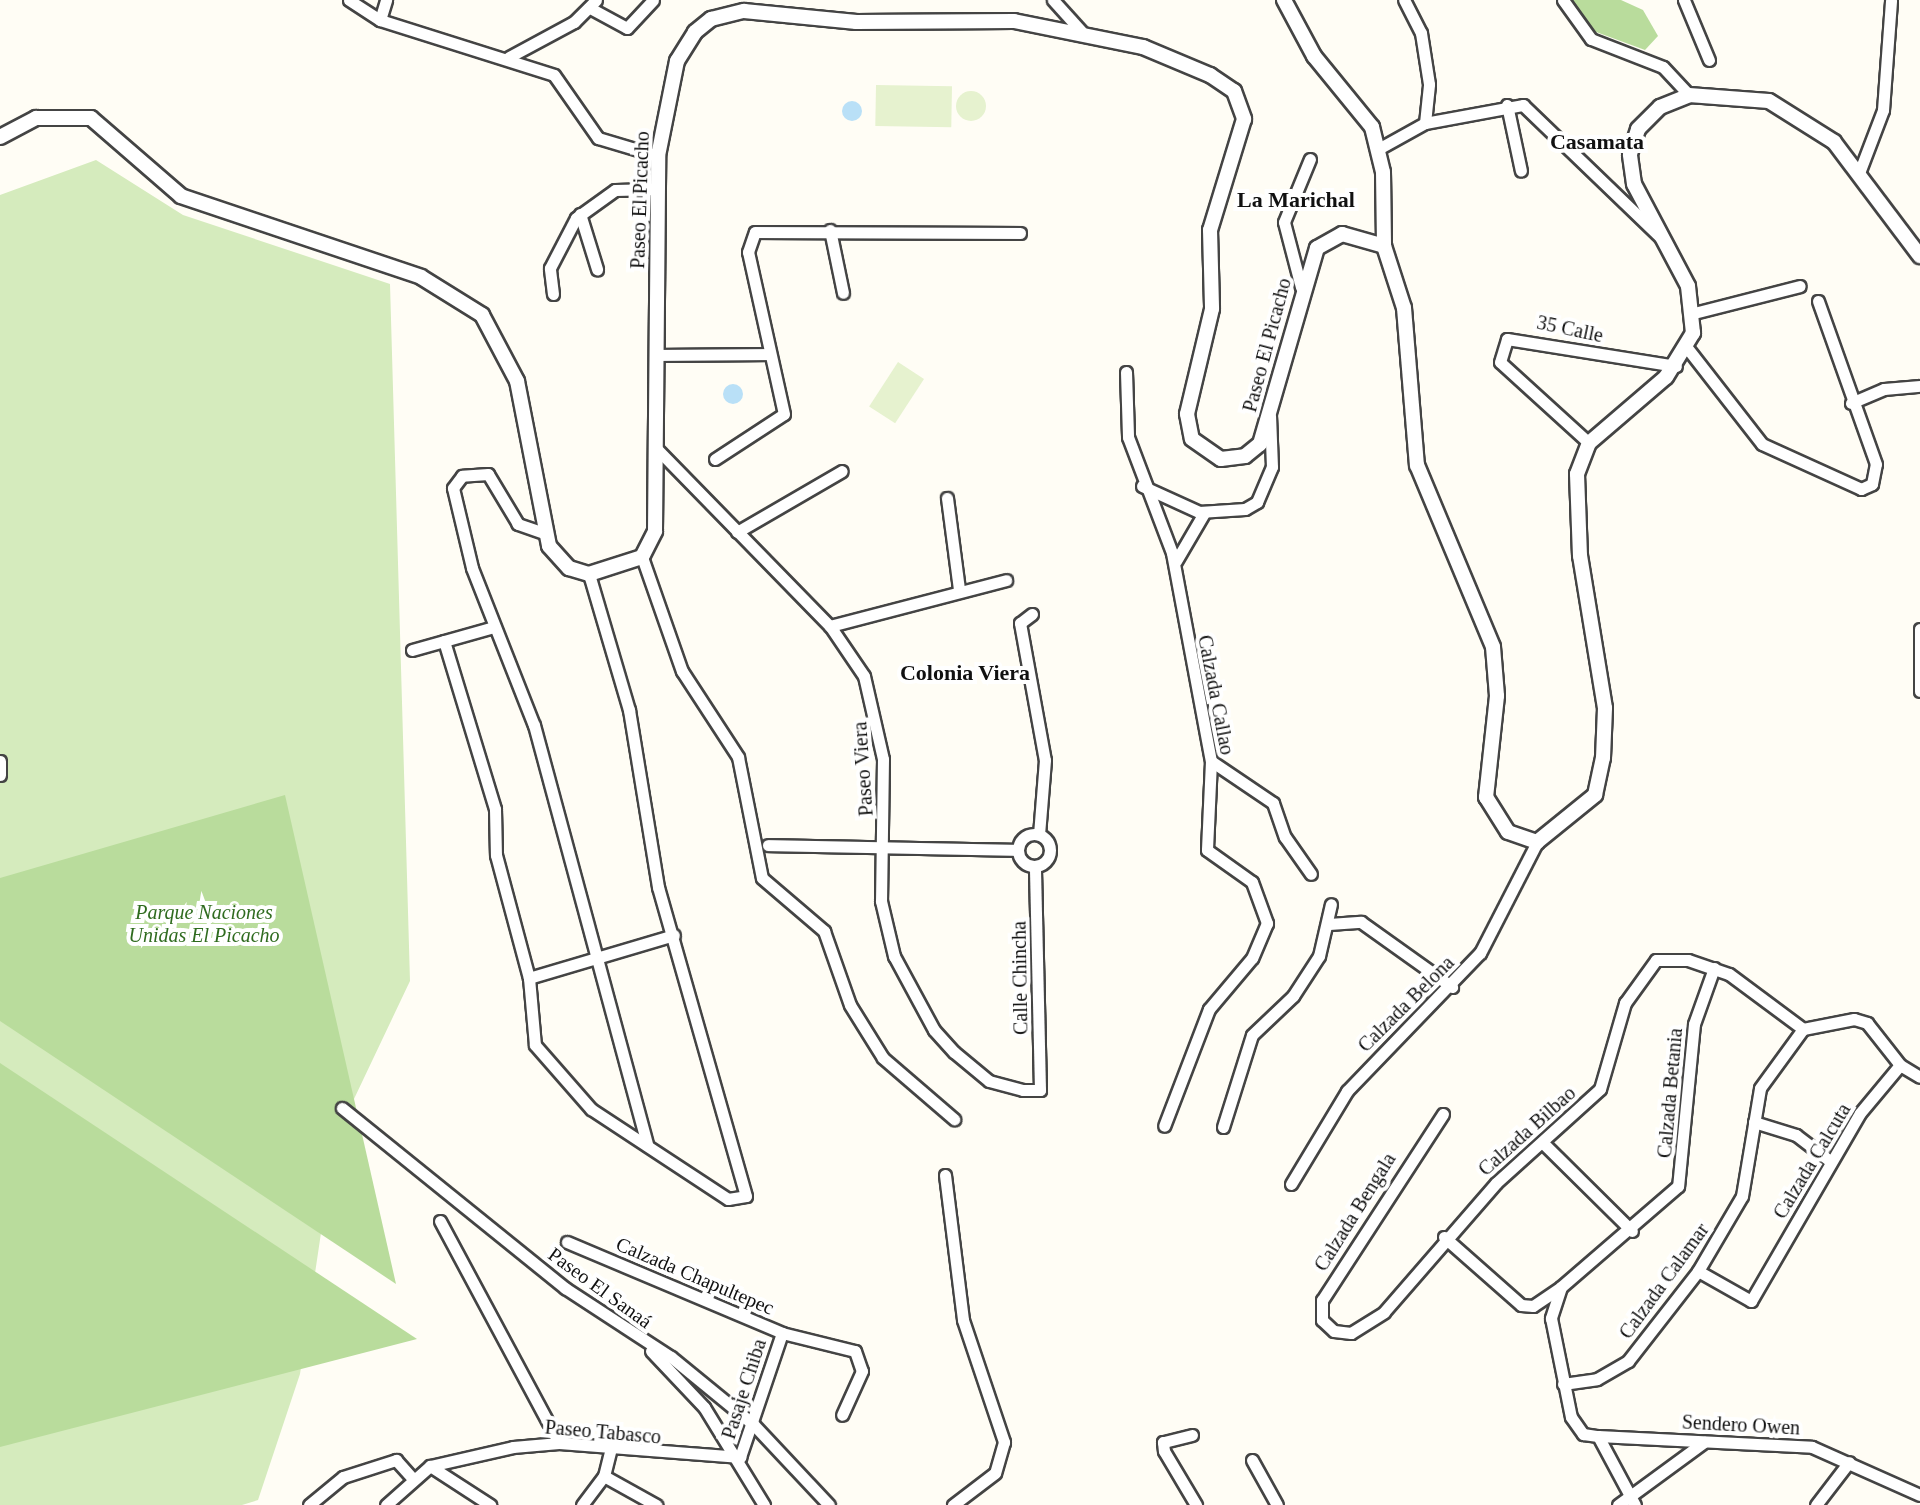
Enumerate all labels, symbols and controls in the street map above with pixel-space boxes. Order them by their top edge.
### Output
district label: Casamata [1550,129,1644,155]
street label: Paseo El Picacho [626,131,654,269]
district label: La Marichal [1237,187,1355,213]
street label: Paseo El Picacho [1238,275,1296,415]
street label: 35 Calle [1535,310,1605,348]
street label: Calzada Callao [1193,633,1239,757]
district label: Colonia Viera [900,660,1030,686]
street label: Paseo Viera [848,721,878,817]
park label: Parque Naciones Unidas El Picacho [128,900,280,947]
street label: Calle Chincha [1007,921,1033,1035]
street label: Calzada Belona [1353,951,1459,1057]
street label: Calzada Betania [1652,1027,1688,1159]
street label: Calzada Bilbao [1473,1081,1581,1181]
street label: Calzada Calcuta [1768,1099,1856,1223]
street label: Calzada Bengala [1309,1148,1401,1276]
street label: Calzada Calamar [1614,1218,1714,1344]
street label: Calzada Chapultepec [612,1232,778,1320]
street label: Paseo El Sanaá [544,1242,656,1334]
street label: Pasaje Chiba [717,1336,771,1442]
street label: Sendero Owen [1681,1410,1801,1440]
street label: Paseo Tabasco [544,1415,662,1449]

